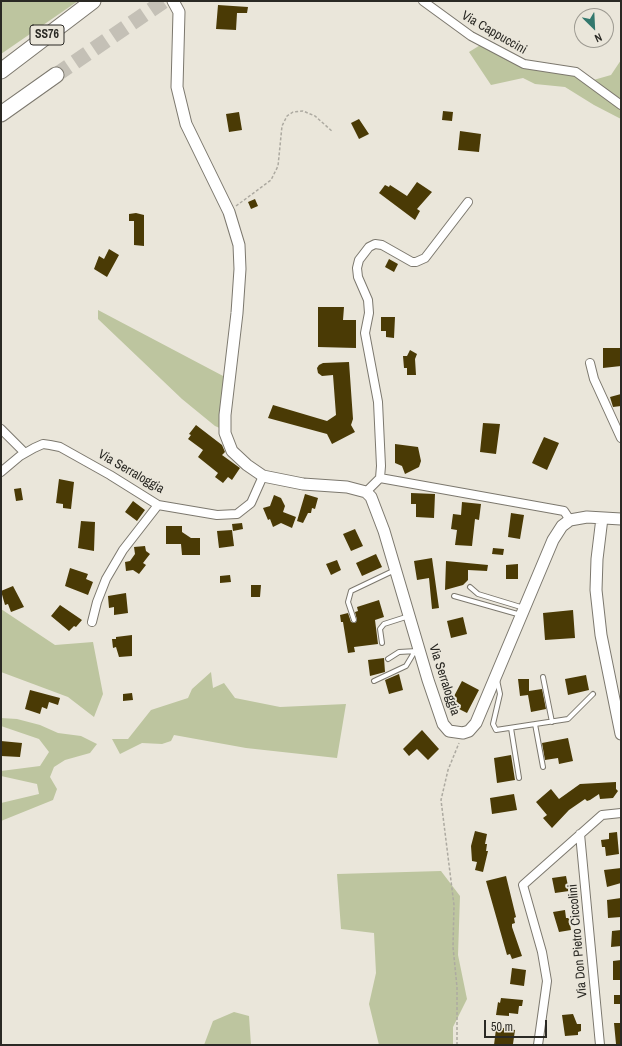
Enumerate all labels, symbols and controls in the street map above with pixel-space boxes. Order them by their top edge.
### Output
street label: Via Cappuccini [459,8,529,58]
north arrow [574,8,614,48]
road number: SS76 [30,25,64,45]
text: N [593,30,604,46]
street label: Via Serraloggia [95,447,167,497]
street label: Via Serraloggia [425,642,463,718]
street label: Via Don Pietro Ciccolini [565,883,591,999]
scale bar [486,1012,549,1038]
text: 50 m [491,1019,513,1035]

